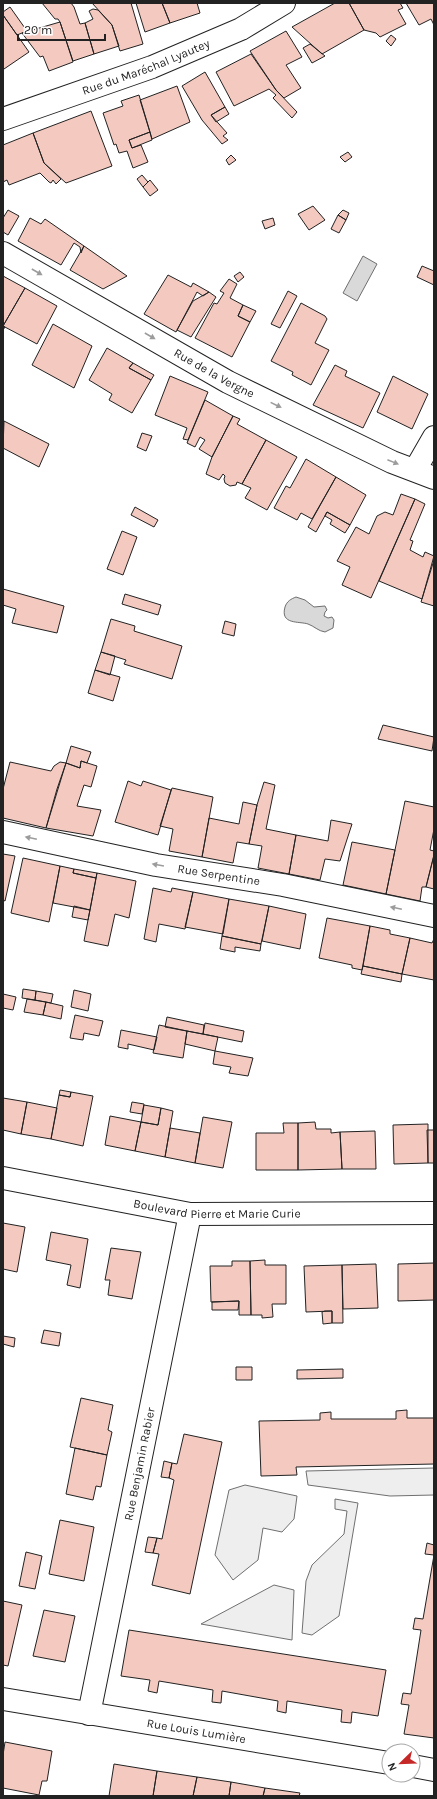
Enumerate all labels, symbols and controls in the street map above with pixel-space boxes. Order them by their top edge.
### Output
scale bar [18,16,105,42]
text: 20 m [24,23,52,37]
street label: Rue du Maréchal Lyautey [80,36,212,98]
one-way arrow [31,268,43,275]
one-way arrow [144,333,156,340]
street label: Rue de la Vergne [171,346,257,401]
one-way arrow [270,402,282,408]
one-way arrow [387,460,399,466]
one-way arrow [25,835,37,841]
street label: Rue Serpentine [176,861,261,888]
one-way arrow [152,862,164,868]
one-way arrow [390,905,402,911]
street label: Boulevard Pierre et Marie Curie [132,1196,301,1221]
street label: Rue Benjamin Rabier [121,1406,158,1522]
street label: Rue Louis Lumière [146,1716,247,1746]
north arrow [381,1743,421,1783]
text: N [385,1761,400,1773]

